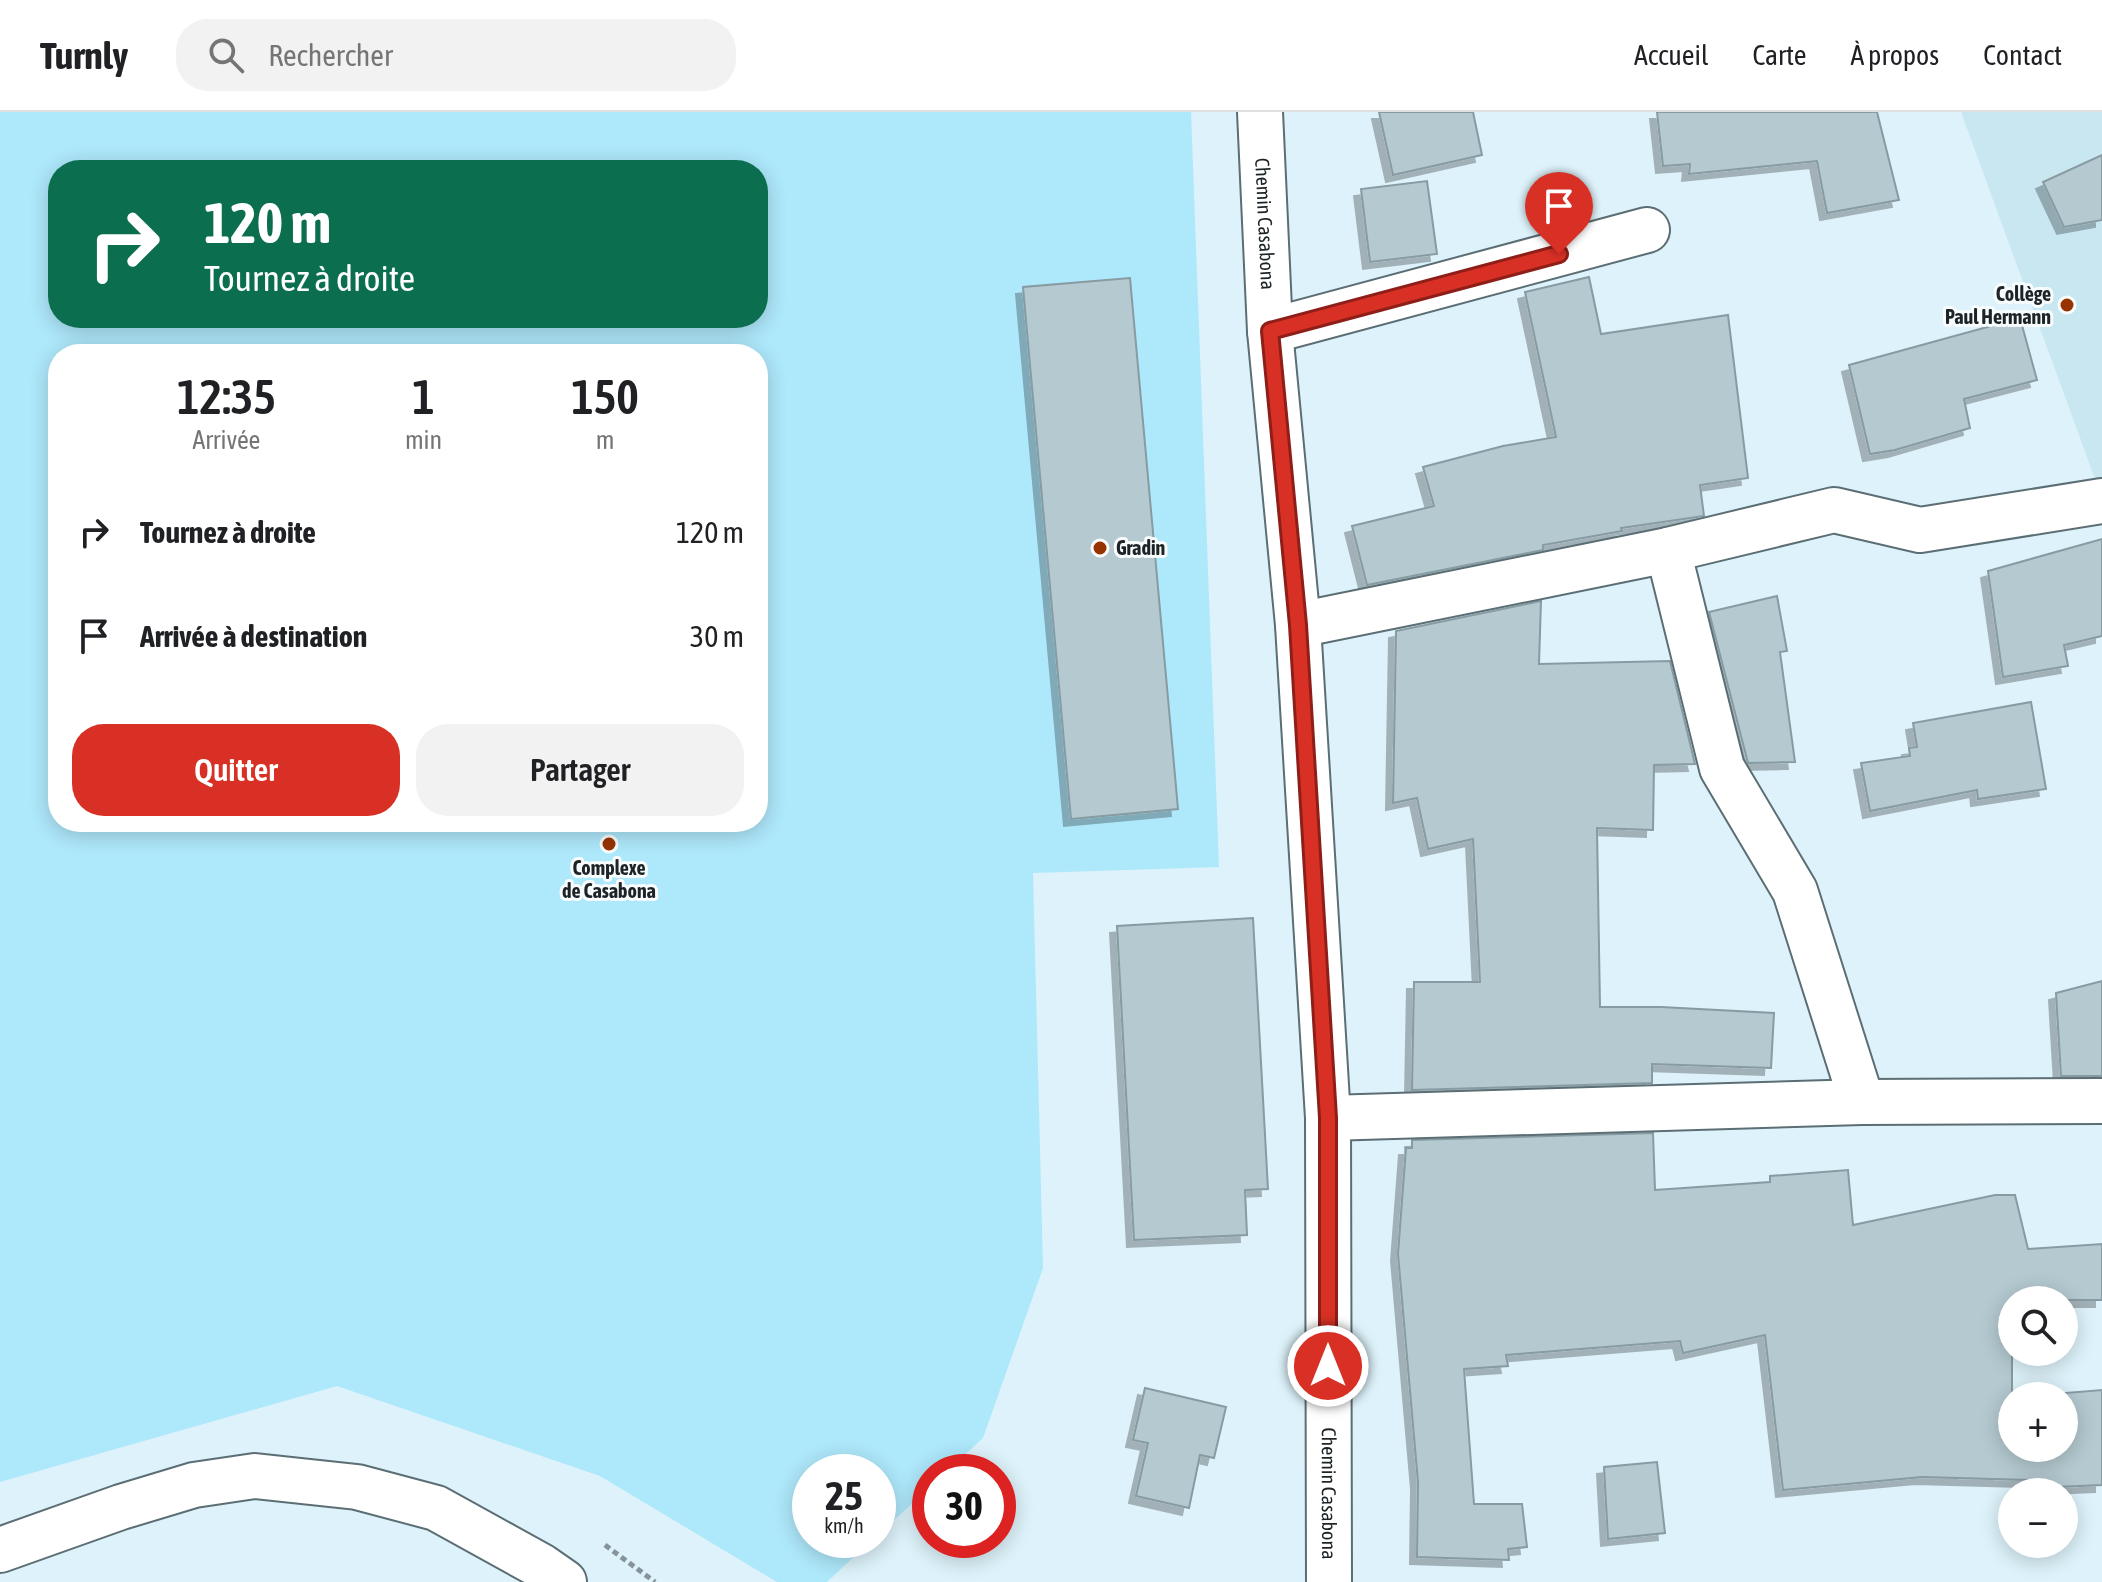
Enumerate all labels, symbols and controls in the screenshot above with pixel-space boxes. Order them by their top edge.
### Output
search box [176,19,736,91]
icon: search [204,33,248,77]
text: Turnly [40,34,128,77]
text: Rechercher [268,38,393,72]
text: Accueil [1634,39,1708,71]
text: Carte [1752,39,1807,71]
text: À propos [1851,39,1939,71]
text: Contact [1983,39,2062,71]
street label: Chemin Casabona [1251,157,1280,290]
pin [1525,172,1593,254]
icon: arrive [1537,184,1581,228]
text: 120 m [204,191,331,255]
icon: right [72,192,176,296]
text: Tournez à droite [204,257,415,299]
place label: Collège Paul Hermann [1945,282,2051,328]
marker: Collège Paul Hermann [2058,296,2076,314]
text: 12:35 [177,369,276,424]
text: 1 [412,369,435,424]
text: 150 [571,369,639,424]
text: Arrivée [192,425,260,455]
text: min [405,425,442,455]
text: m [596,425,614,455]
icon: right [72,510,116,554]
text: Tournez à droite [140,515,316,549]
text: 120 m [676,515,744,549]
place label: Gradin [1116,536,1165,559]
marker: Gradin [1091,539,1109,557]
icon: arrive [72,614,116,658]
text: Arrivée à destination [140,619,367,653]
text: 30 m [690,619,744,653]
button: Quitter [72,724,400,816]
button: Partager [416,724,744,816]
marker: Complexe de Casabona [600,835,618,853]
place label: Complexe de Casabona [562,856,656,902]
map controls [1998,1286,2078,1558]
button: search [1998,1286,2078,1366]
position arrow [1286,1324,1370,1408]
button: + [1998,1382,2078,1462]
street label: Chemin Casabona [1318,1428,1341,1559]
speed limit sign: 30 [912,1454,1016,1558]
text: 25 [825,1473,863,1518]
button: − [1998,1478,2078,1558]
text: km/h [824,1514,864,1537]

